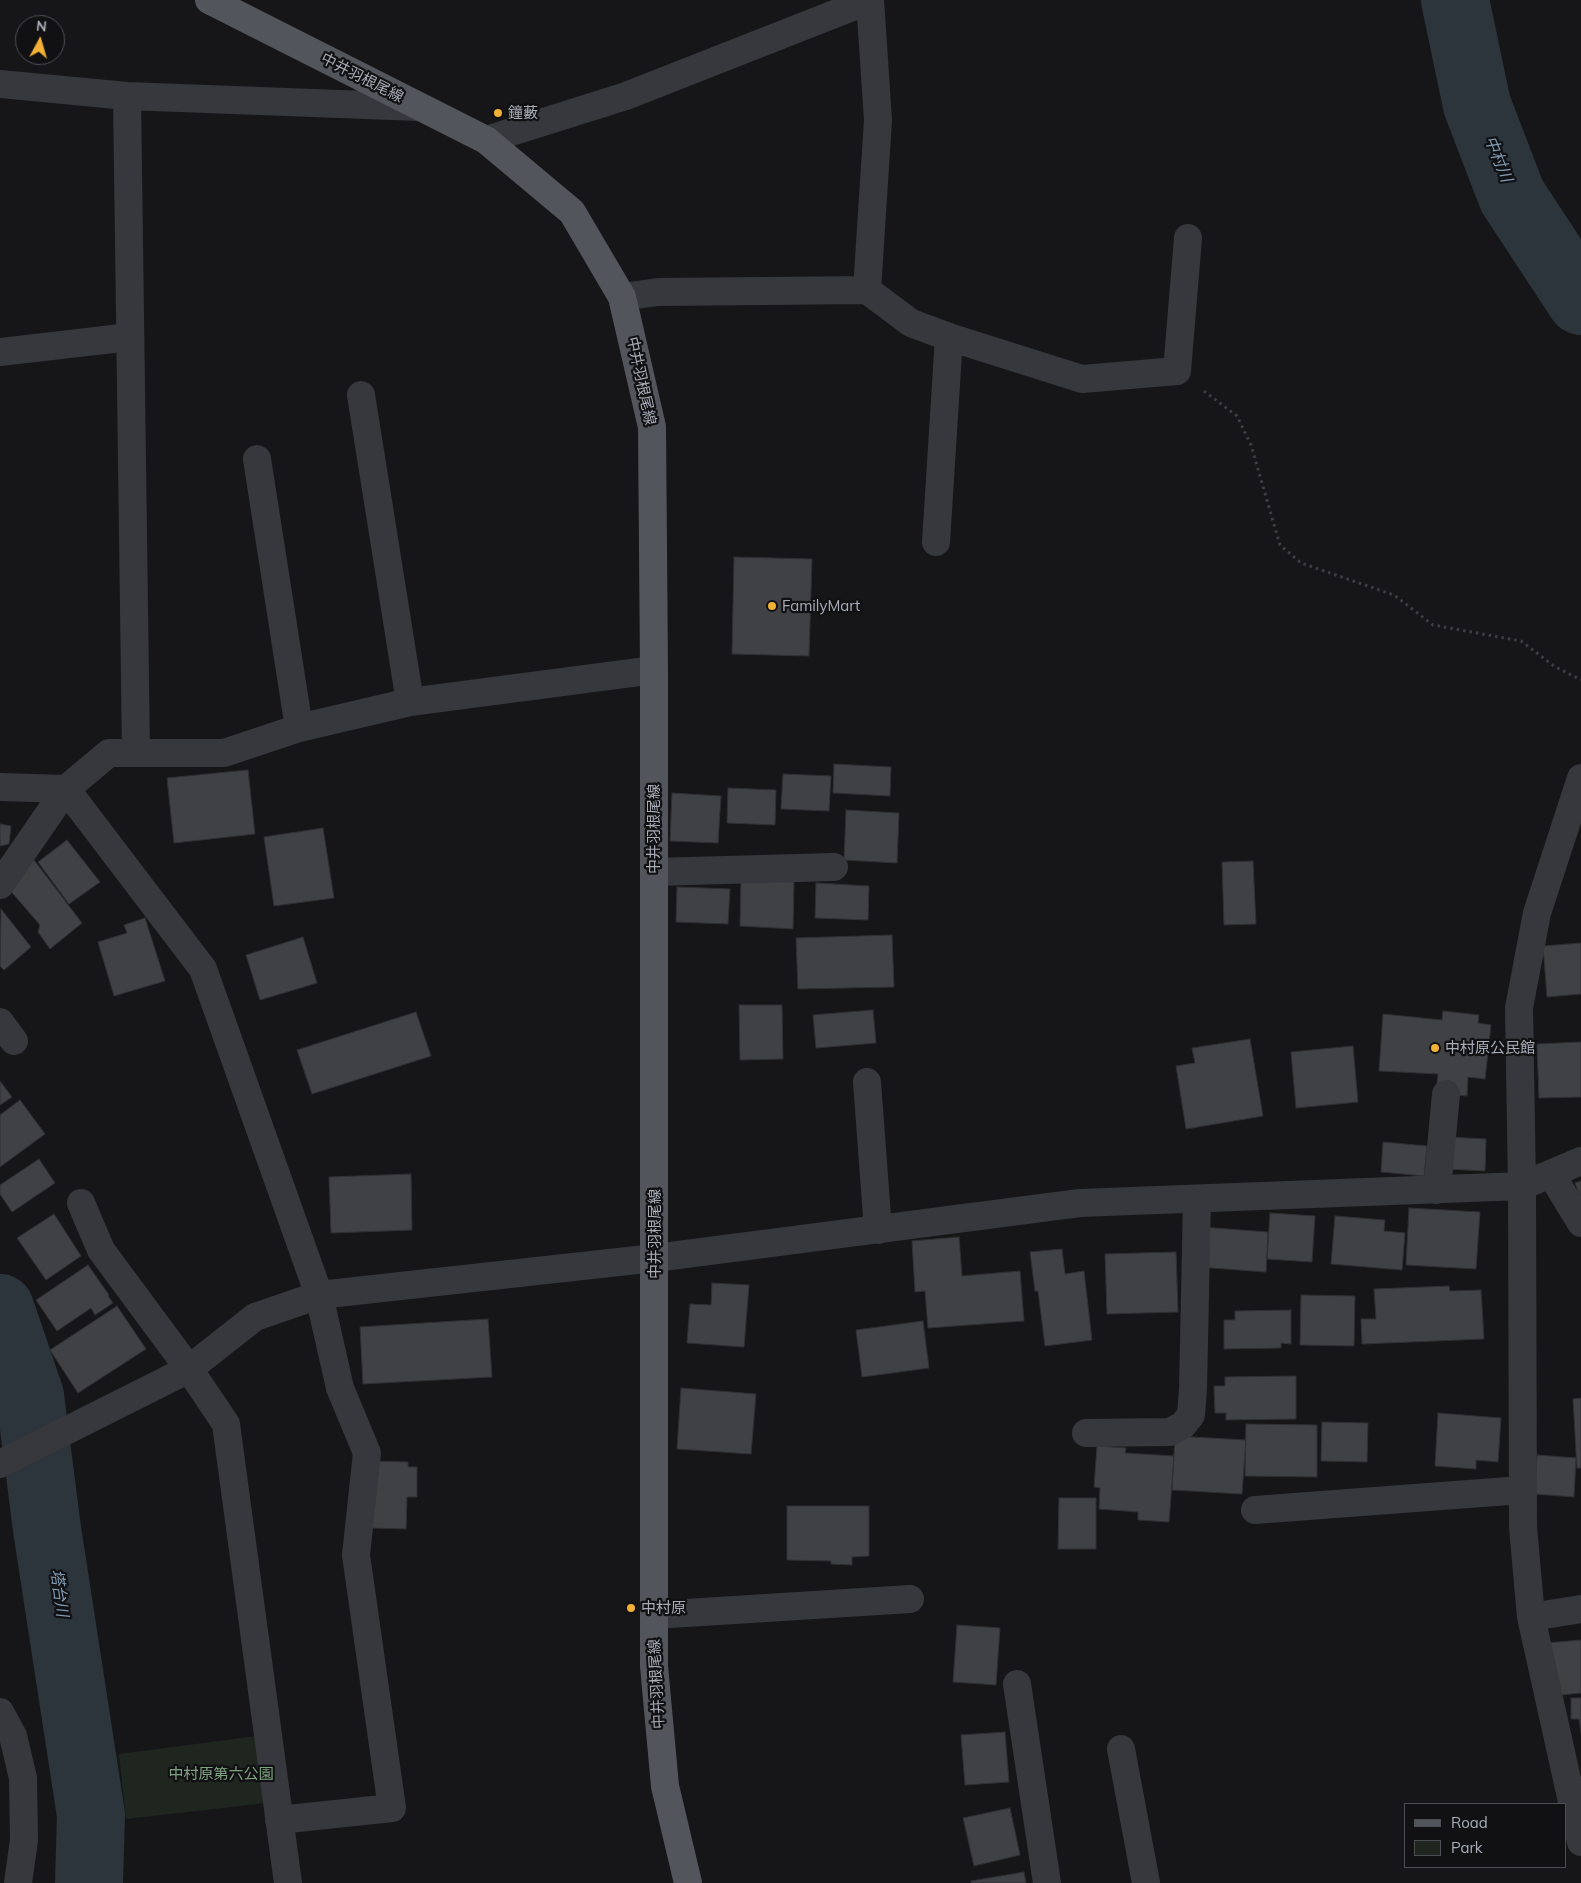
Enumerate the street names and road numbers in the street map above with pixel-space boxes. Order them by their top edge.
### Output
street label: 中井羽根尾線 [318,50,406,106]
street label: 中井羽根尾線 [623,335,659,427]
street label: 中井羽根尾線 [645,784,663,874]
street label: 中井羽根尾線 [646,1189,664,1279]
street label: 中井羽根尾線 [646,1639,668,1729]

